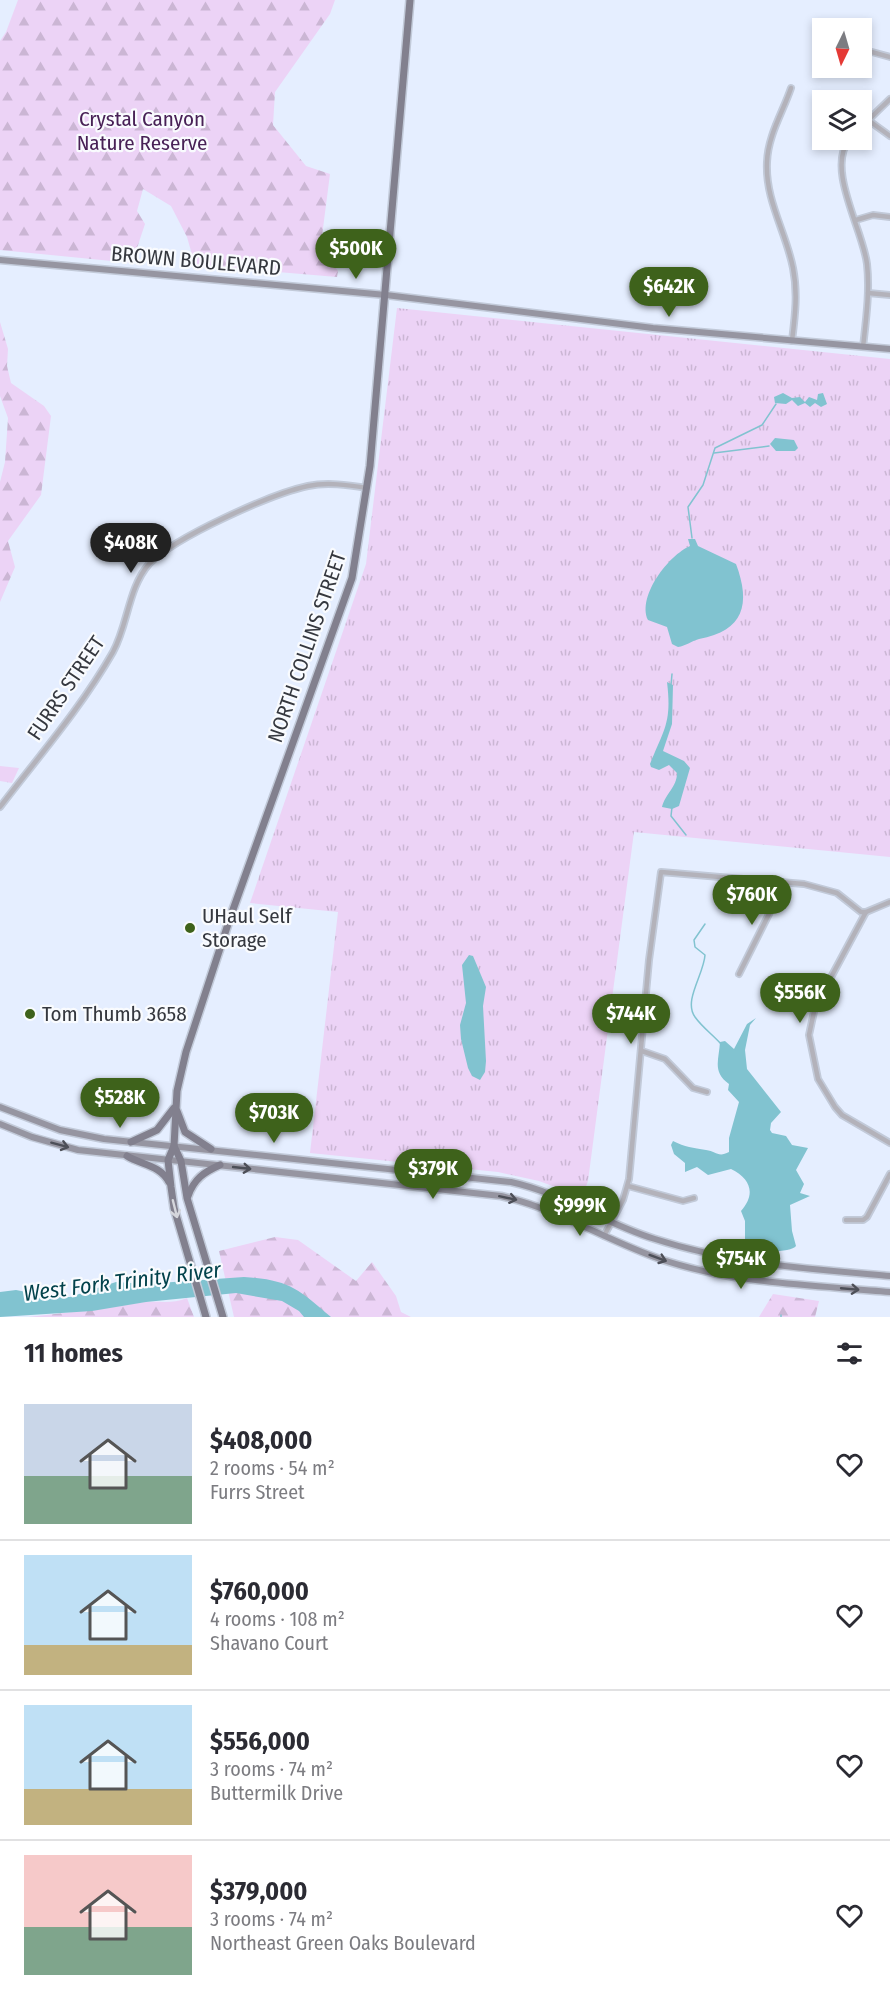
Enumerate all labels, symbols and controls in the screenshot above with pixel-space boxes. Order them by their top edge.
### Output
north arrow [812,18,872,78]
map controls [812,18,872,150]
button: layers [812,90,872,150]
park label: Crystal Canyon Nature Reserve [77,106,207,156]
pin: $500K [314,229,398,280]
text: $500K [329,236,383,260]
street label: BROWN BOULEVARD [110,241,282,281]
pin: $642K [627,267,711,318]
text: $642K [643,274,695,298]
pin: $408K [89,523,173,574]
text: $408K [104,530,158,554]
street label: NORTH COLLINS STREET [262,548,352,746]
street label: FURRS STREET [22,631,111,745]
pin: $760K [710,875,794,926]
text: $760K [727,882,777,906]
place label: UHaul Self Storage [202,903,293,953]
marker: UHaul Self Storage [183,921,197,935]
pin: $556K [758,973,842,1024]
text: $556K [774,980,826,1004]
pin: $744K [589,994,673,1045]
place label: Tom Thumb 3658 [42,1001,187,1027]
text: $744K [606,1001,656,1025]
marker: Tom Thumb 3658 [23,1007,37,1021]
pin: $528K [78,1078,162,1129]
text: $528K [95,1085,145,1109]
pin: $703K [232,1093,316,1144]
text: $703K [249,1100,299,1124]
one-way arrow [50,1140,69,1152]
pin: $379K [391,1149,475,1200]
text: $379K [408,1156,458,1180]
one-way arrow [231,1162,251,1173]
pin: $999K [538,1186,622,1237]
one-way arrow [498,1193,517,1205]
text: $999K [554,1193,606,1217]
one-way arrow [169,1199,181,1218]
pin: $754K [699,1239,783,1290]
text: $754K [716,1246,766,1270]
one-way arrow [649,1253,667,1264]
water label: West Fork Trinity River [22,1256,224,1307]
one-way arrow [840,1284,860,1295]
icon: filters [833,1337,866,1370]
text: 11 homes [24,1338,123,1369]
text: $408,000 [210,1425,312,1456]
icon: home [72,1428,144,1500]
icon: heart [833,1448,866,1481]
text: 2 rooms · 54 m² [210,1456,335,1480]
text: Furrs Street [210,1480,305,1504]
text: $760,000 [210,1576,309,1607]
icon: home [72,1579,144,1651]
icon: heart [833,1599,866,1632]
text: 4 rooms · 108 m² [210,1607,345,1631]
text: Shavano Court [210,1631,328,1655]
text: $556,000 [210,1726,310,1757]
icon: home [72,1729,144,1801]
icon: heart [833,1749,866,1782]
text: 3 rooms · 74 m² [210,1757,333,1781]
text: Buttermilk Drive [210,1781,343,1805]
text: $379,000 [210,1876,308,1907]
icon: home [72,1879,144,1951]
icon: heart [833,1899,866,1932]
text: 3 rooms · 74 m² [210,1907,333,1931]
text: Northeast Green Oaks Boulevard [210,1931,476,1955]

